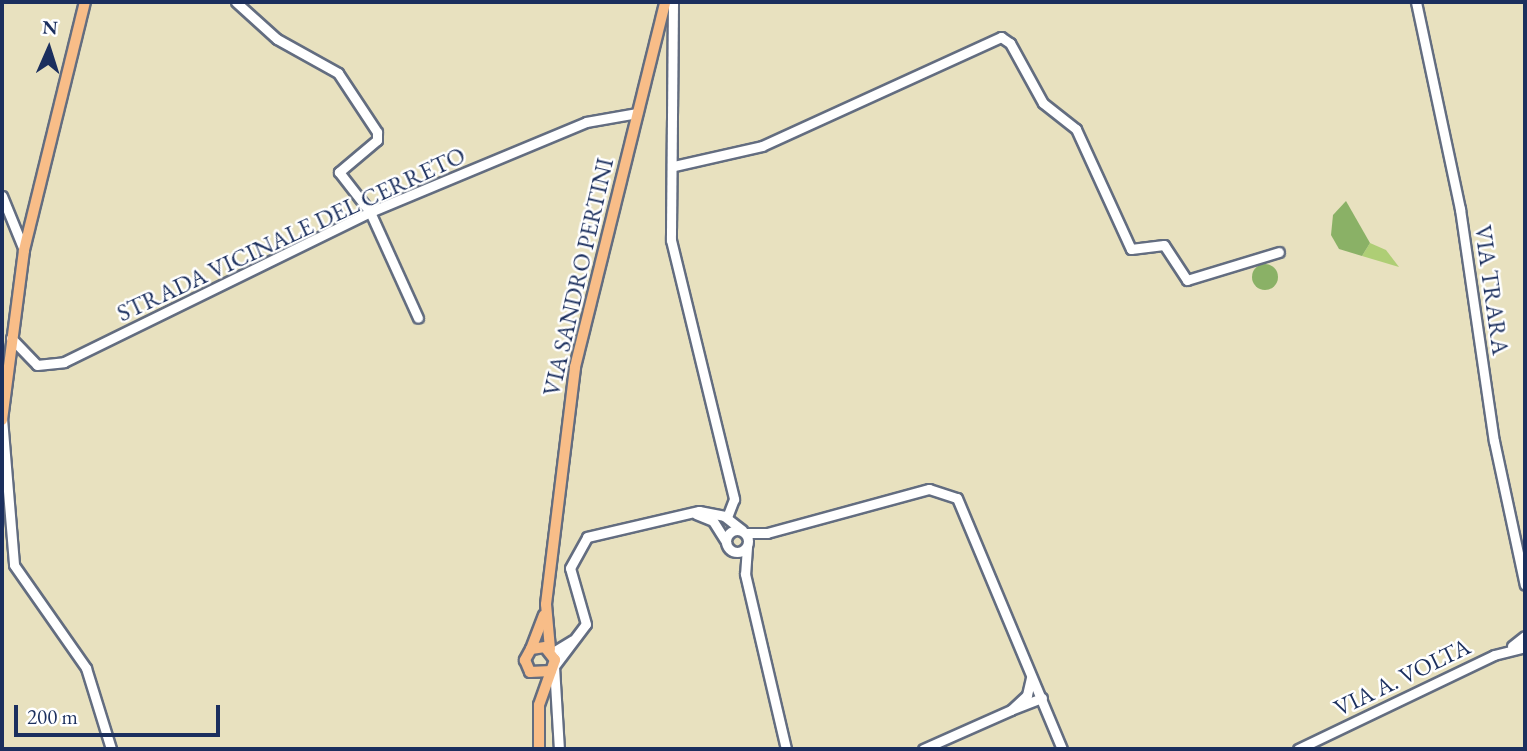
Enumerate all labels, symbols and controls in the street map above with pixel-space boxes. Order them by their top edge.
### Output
north arrow [14,14,84,84]
text: N [42,15,58,40]
street label: STRADA VICINALE DEL CERRETO [112,140,470,328]
street label: VIA SANDRO PERTINI [537,155,619,399]
street label: VIA TRARA [1469,223,1515,357]
street label: VIA A. VOLTA [1329,632,1475,722]
scale bar [18,692,224,736]
text: 200 m [27,703,78,730]

